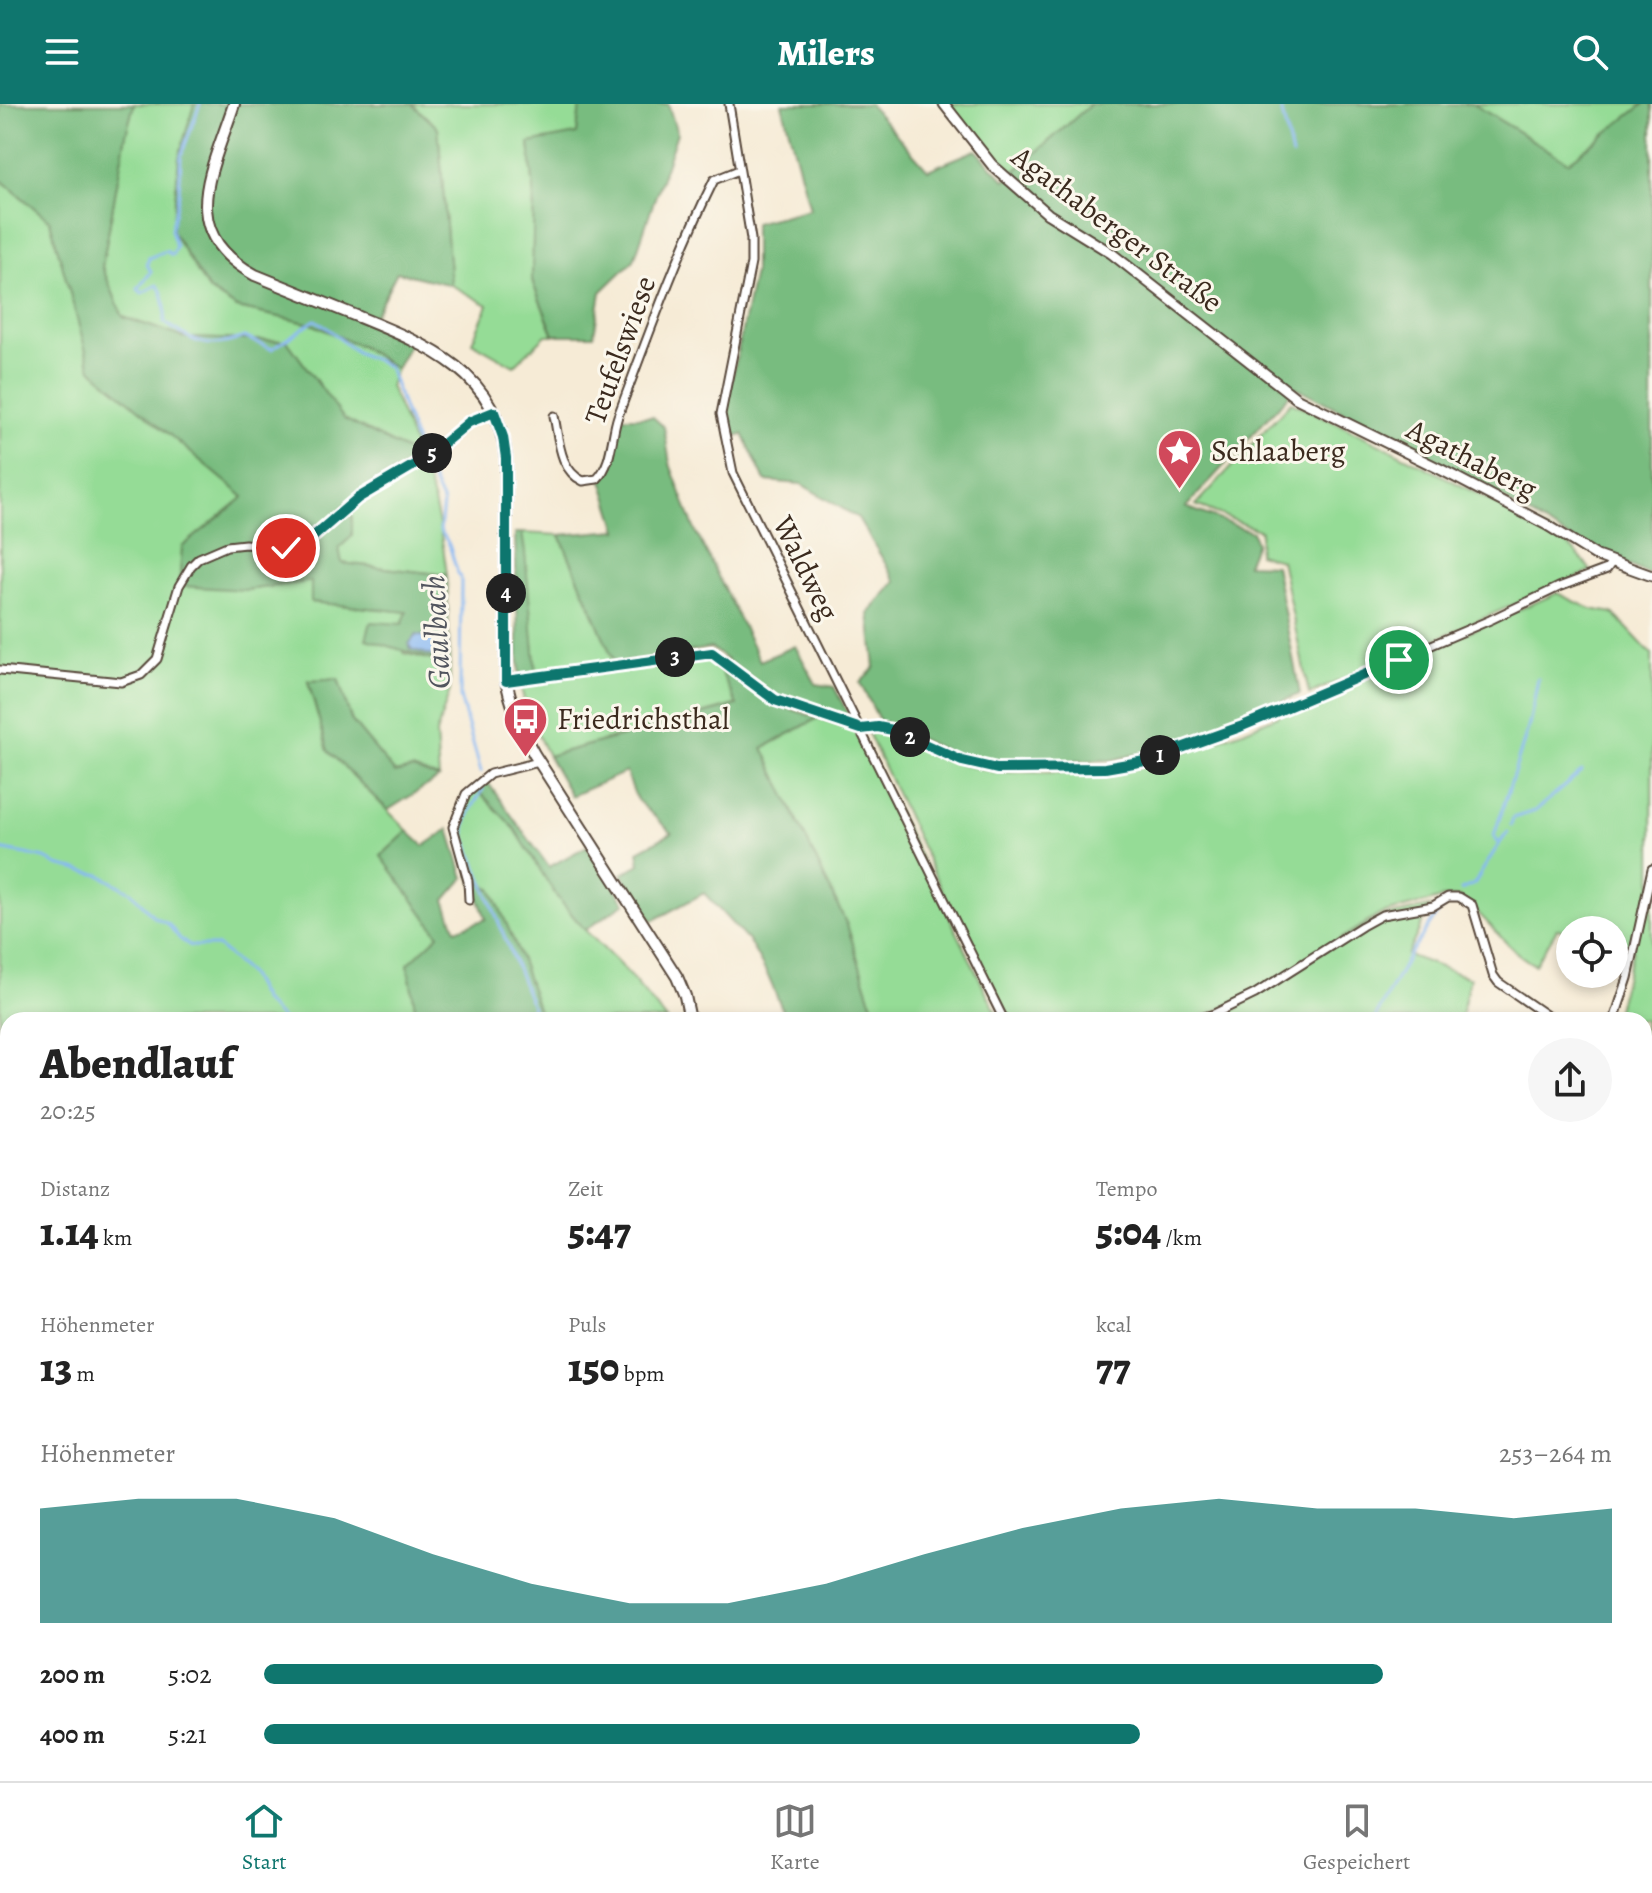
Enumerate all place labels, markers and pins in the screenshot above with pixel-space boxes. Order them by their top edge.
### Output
place icon: Schlaaberg [1156,427,1204,490]
place label: Schlaaberg [1211,431,1346,471]
pin: 5 [412,433,452,473]
pin [252,514,320,582]
pin: 4 [486,573,526,613]
pin [1365,626,1433,694]
pin: 3 [655,637,695,677]
bus stop icon: Friedrichsthal [502,695,550,758]
place label: Friedrichsthal [557,699,729,739]
pin: 2 [890,717,930,757]
pin: 1 [1140,735,1180,775]

